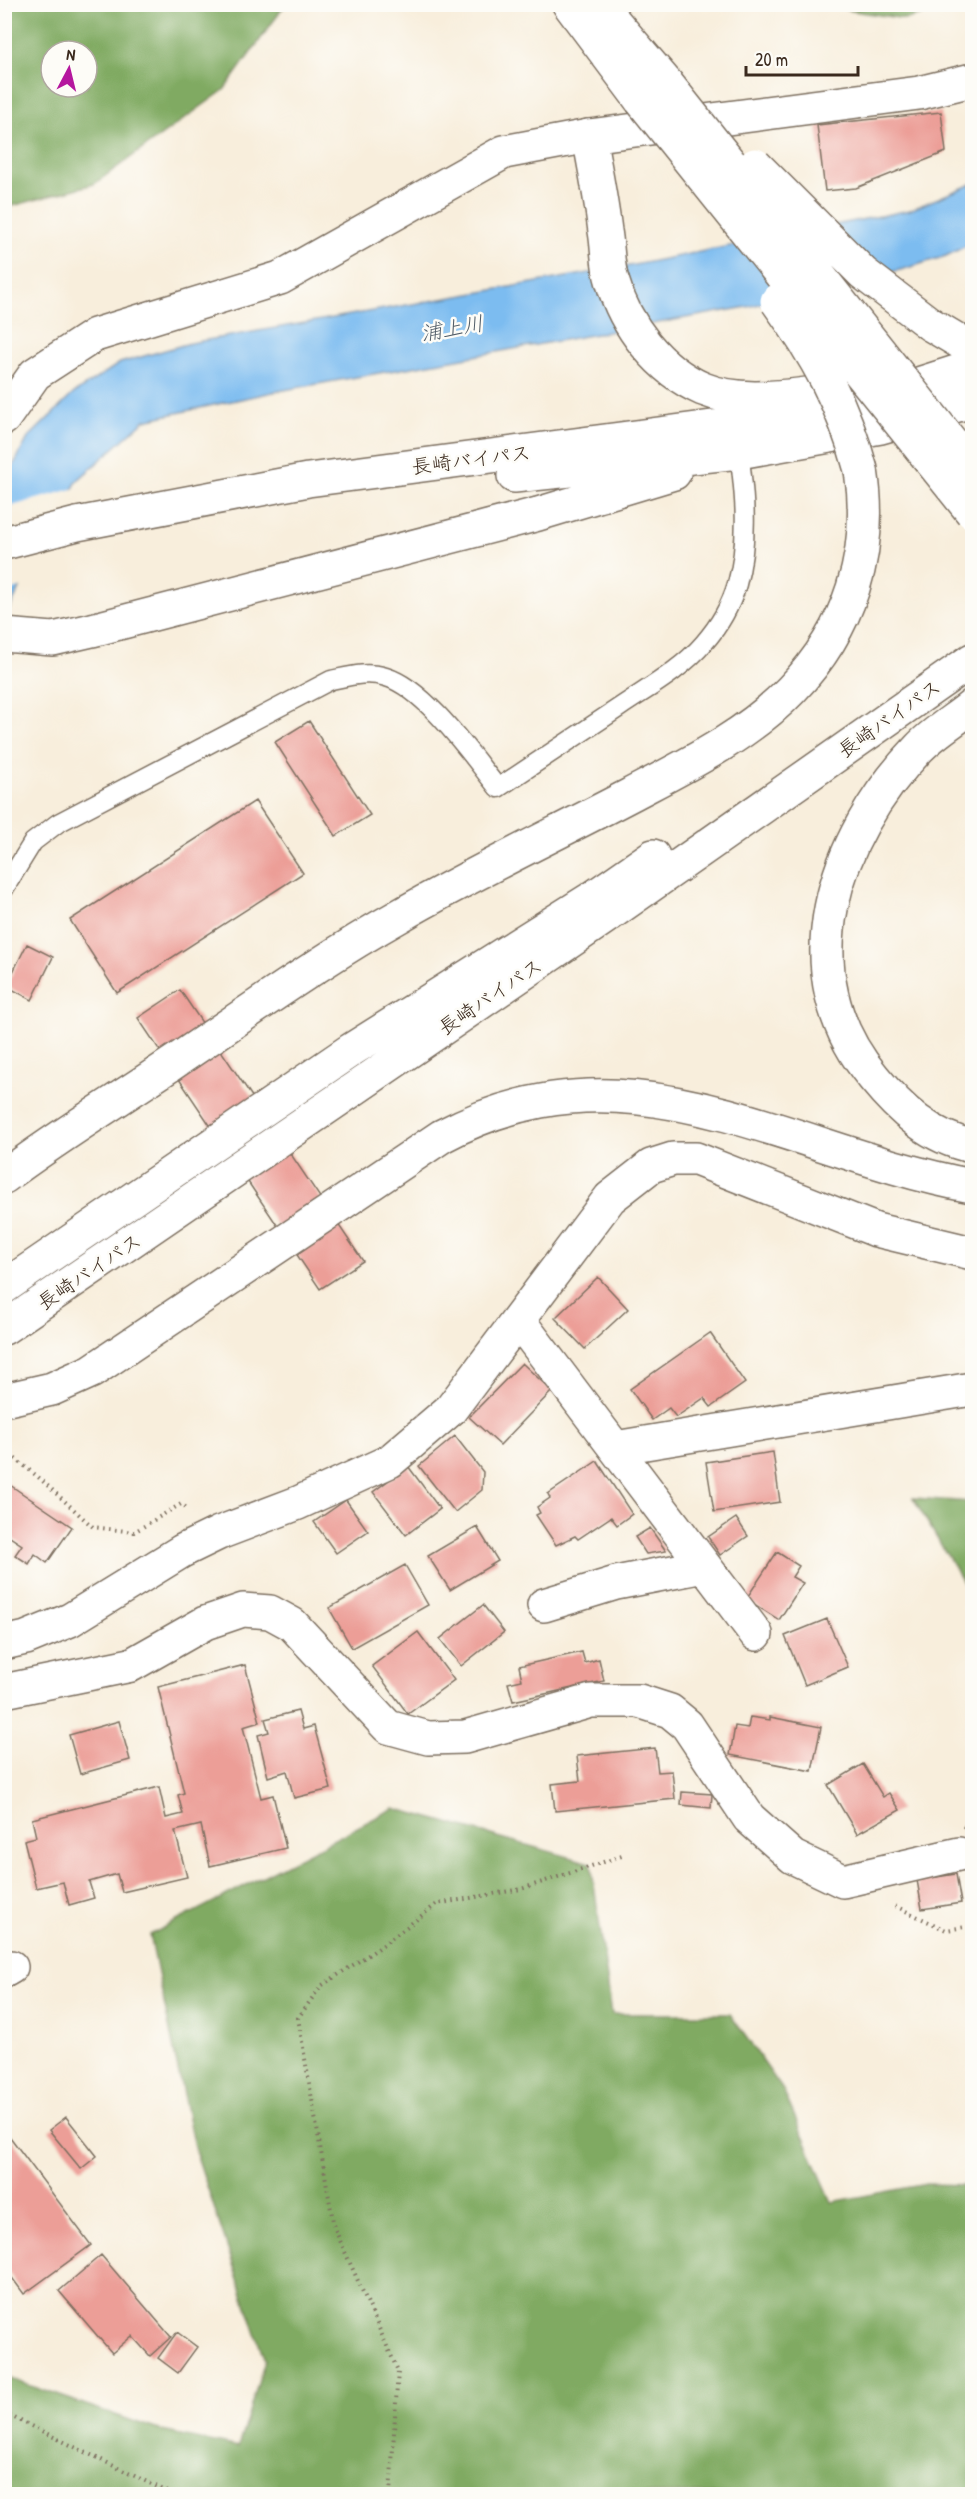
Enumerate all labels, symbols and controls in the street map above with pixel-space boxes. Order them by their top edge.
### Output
north arrow [39,39,99,99]
scale bar [746,39,858,77]
text: N [65,43,77,66]
text: 20 m [755,47,788,72]
water label: 浦上川 [418,308,486,348]
street label: 長崎バイパス [410,438,532,480]
street label: 長崎バイパス [832,673,946,763]
street label: 長崎バイパス [433,951,547,1041]
street label: 長崎バイパス [32,1226,146,1316]

